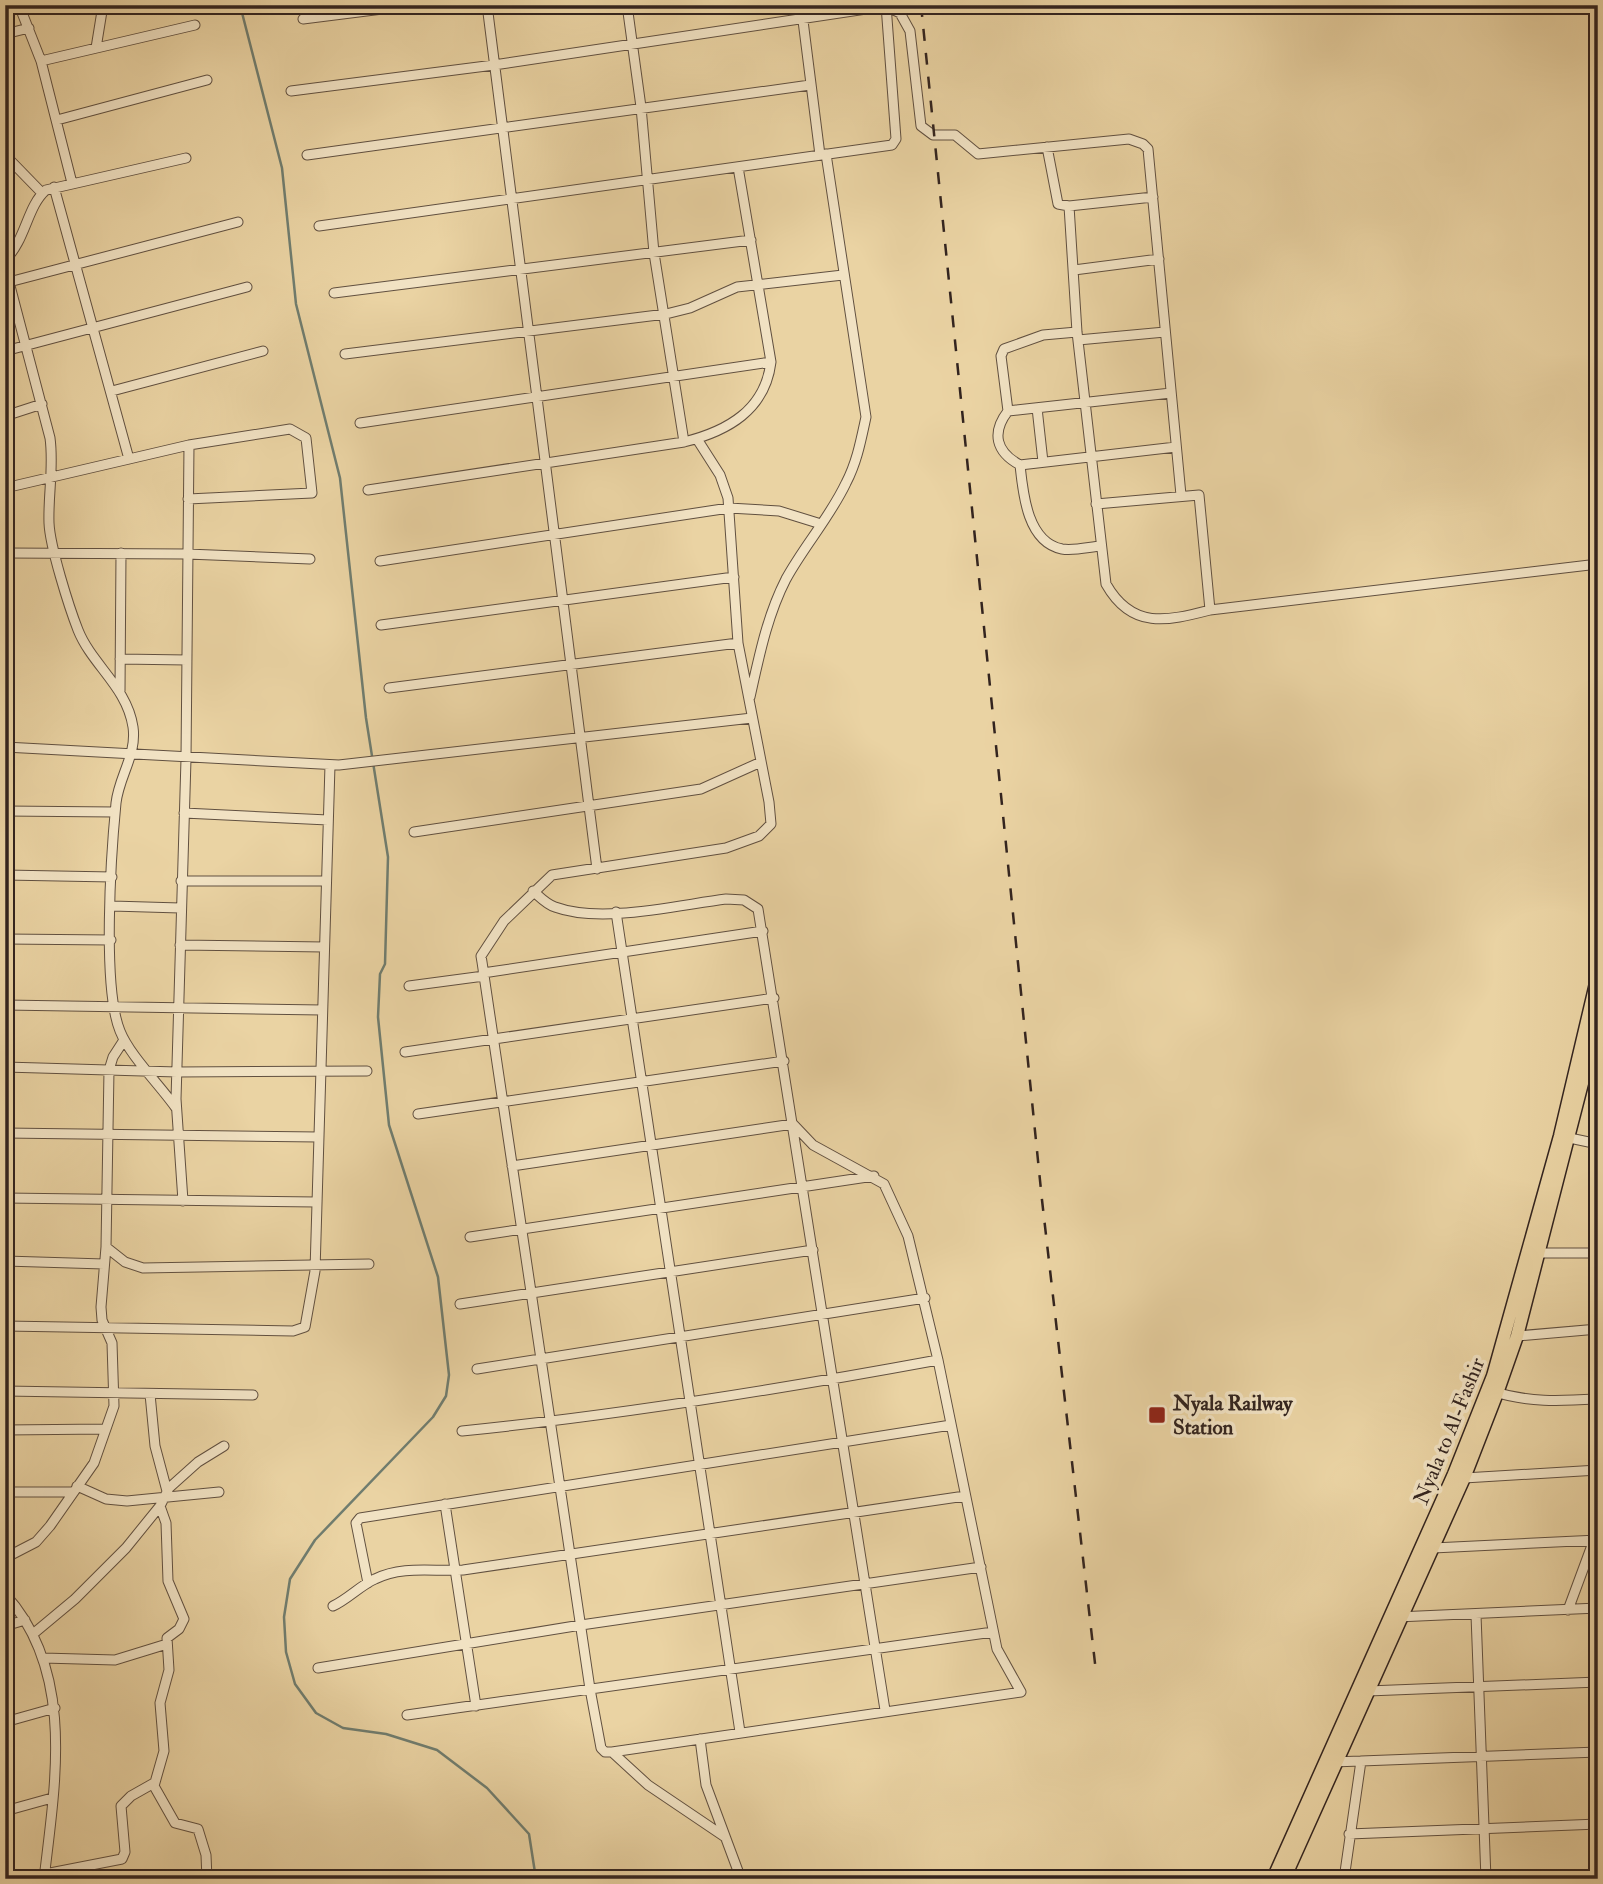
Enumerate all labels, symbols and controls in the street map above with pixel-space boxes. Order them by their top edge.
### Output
street label: Nyala to Al-Fashir [1408,1354,1491,1509]
place label: Nyala Railway Station [1172,1390,1293,1441]
marker: Nyala Railway Station [1147,1405,1167,1425]

